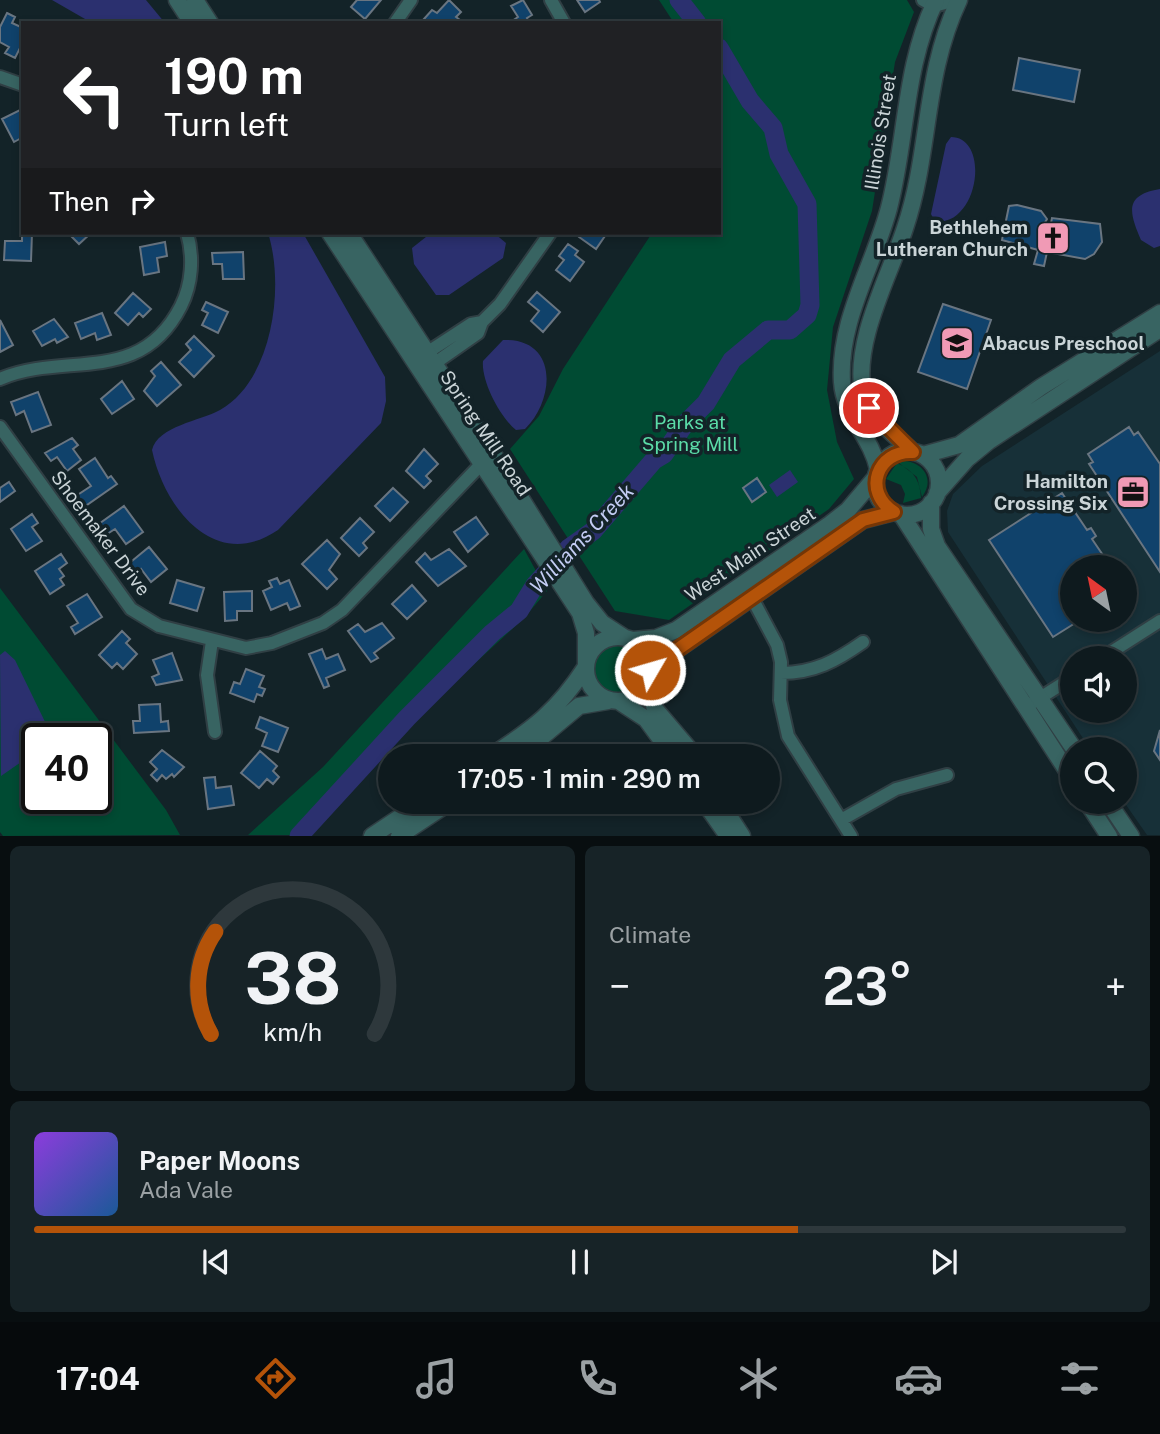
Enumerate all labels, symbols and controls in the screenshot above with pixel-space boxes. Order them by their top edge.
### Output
text: 190 m [164,47,304,105]
icon: left [49,49,140,140]
street label: Illinois Street [860,72,900,192]
text: Turn left [164,106,289,143]
icon: right [123,182,161,220]
text: Then [49,186,109,217]
place label: Bethlehem Lutheran Church [876,216,1028,260]
church icon: Bethlehem Lutheran Church [1034,219,1072,257]
school or university icon: Abacus Preschool [938,324,976,362]
place label: Abacus Preschool [982,332,1145,354]
street label: Spring Mill Road [436,366,536,500]
pin [839,378,899,438]
icon: arrive [850,389,888,427]
park label: Parks at Spring Mill [642,411,738,455]
street label: Shoemaker Drive [47,466,155,600]
place label: Hamilton Crossing Six [994,470,1108,514]
office icon: Hamilton Crossing Six [1114,473,1152,511]
water label: Williams Creek [524,478,639,599]
street label: West Main Street [681,502,819,606]
north arrow [1060,555,1138,632]
map controls [1060,555,1137,814]
position arrow [613,633,687,707]
button: sound [1060,646,1137,723]
speed limit sign: 40 [21,723,112,814]
button: search [1060,737,1137,814]
text: 17:05 · 1 min · 290 m [457,763,701,794]
text: Climate [609,921,691,948]
text: 38 [244,936,341,1021]
text: 23° [822,956,913,1017]
text: − [609,964,630,1009]
text: + [1105,964,1126,1009]
text: km/h [263,1017,322,1047]
text: Paper Moons [139,1145,300,1176]
text: Ada Vale [139,1176,233,1203]
icon: previous [197,1243,235,1281]
icon: pause [561,1243,599,1281]
icon: next [925,1243,963,1281]
icon: directions [251,1354,300,1403]
icon: music [412,1354,461,1403]
icon: phone [573,1354,622,1403]
icon: climate [734,1354,783,1403]
icon: car [894,1354,943,1403]
icon: filters [1055,1354,1104,1403]
text: 17:04 [56,1360,140,1397]

